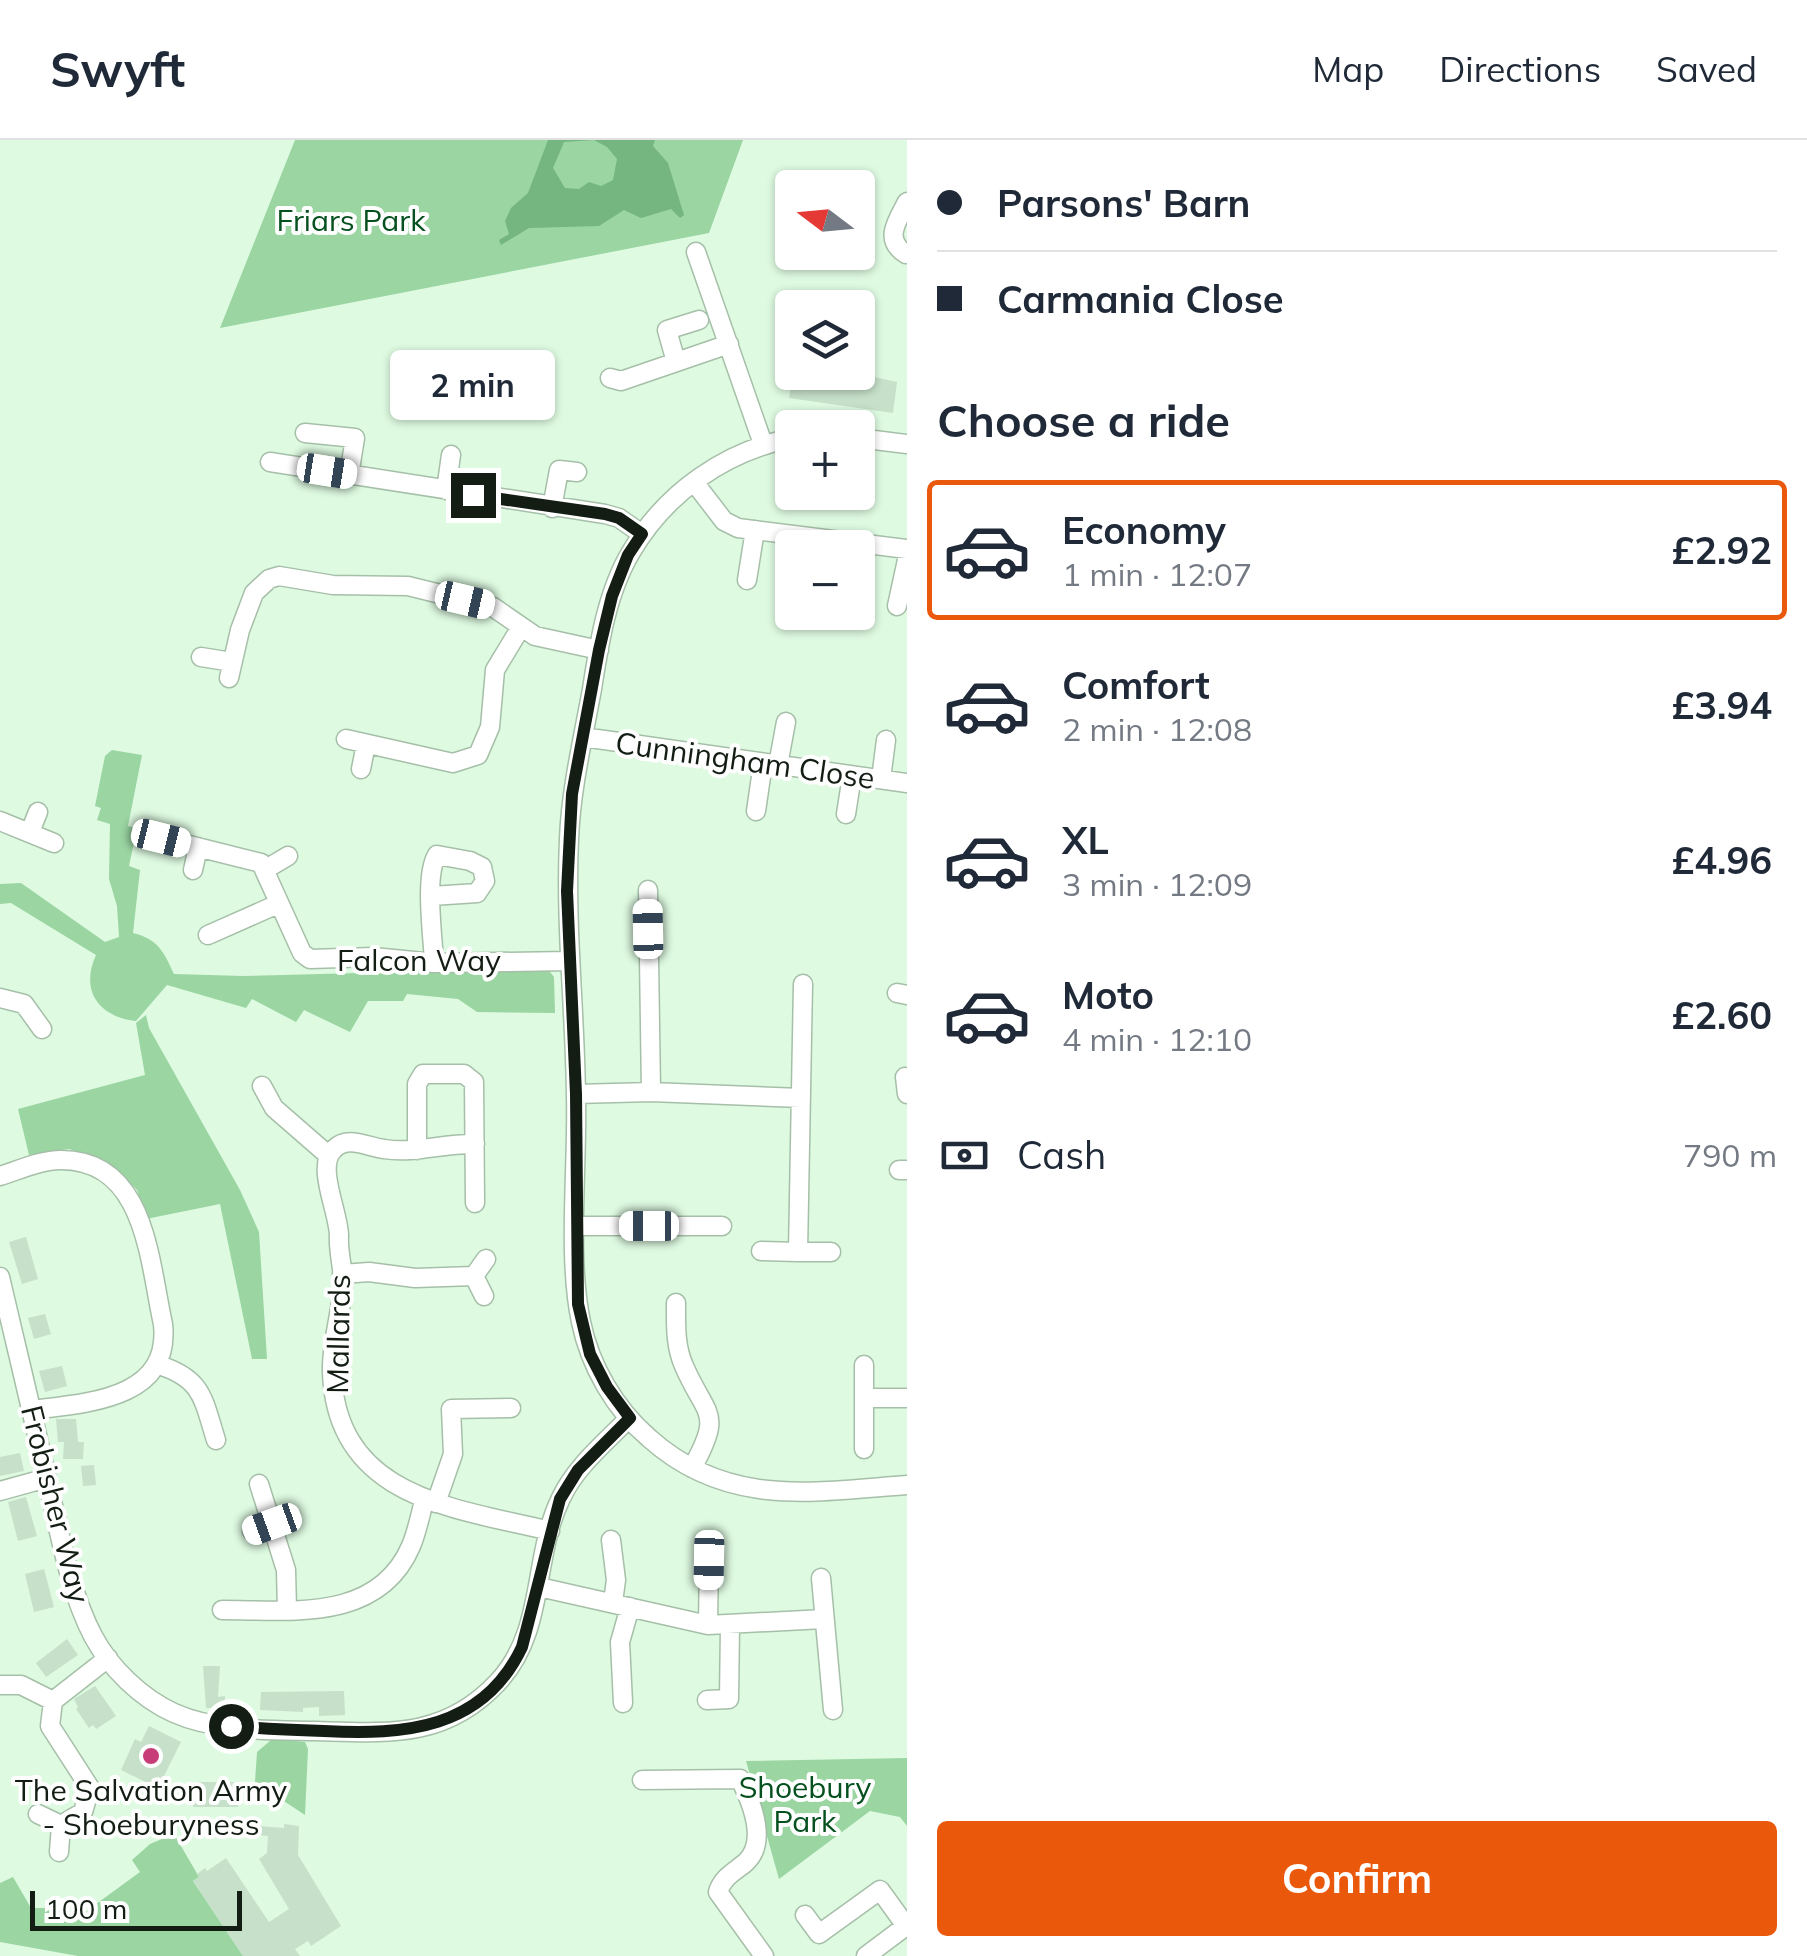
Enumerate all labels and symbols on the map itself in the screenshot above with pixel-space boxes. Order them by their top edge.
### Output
north arrow [775,170,875,270]
park label: Friars Park [276,201,426,239]
callout: 2 min [390,350,556,420]
car [295,451,359,491]
route end [451,473,496,518]
car [432,579,498,621]
street label: Cunningham Close [613,723,877,797]
car [128,816,194,860]
car [632,899,664,959]
street label: Falcon Way [337,941,501,979]
car [619,1211,679,1241]
street label: Mallards [318,1274,358,1394]
street label: Frobisher Way [13,1401,99,1607]
car [239,1500,305,1548]
car [693,1530,725,1590]
route start [209,1704,254,1749]
marker: The Salvation Army - Shoeburyness [140,1745,162,1767]
park label: Shoebury Park [739,1768,871,1840]
place label: The Salvation Army - Shoeburyness [15,1771,287,1843]
scale bar [30,1886,242,1930]

